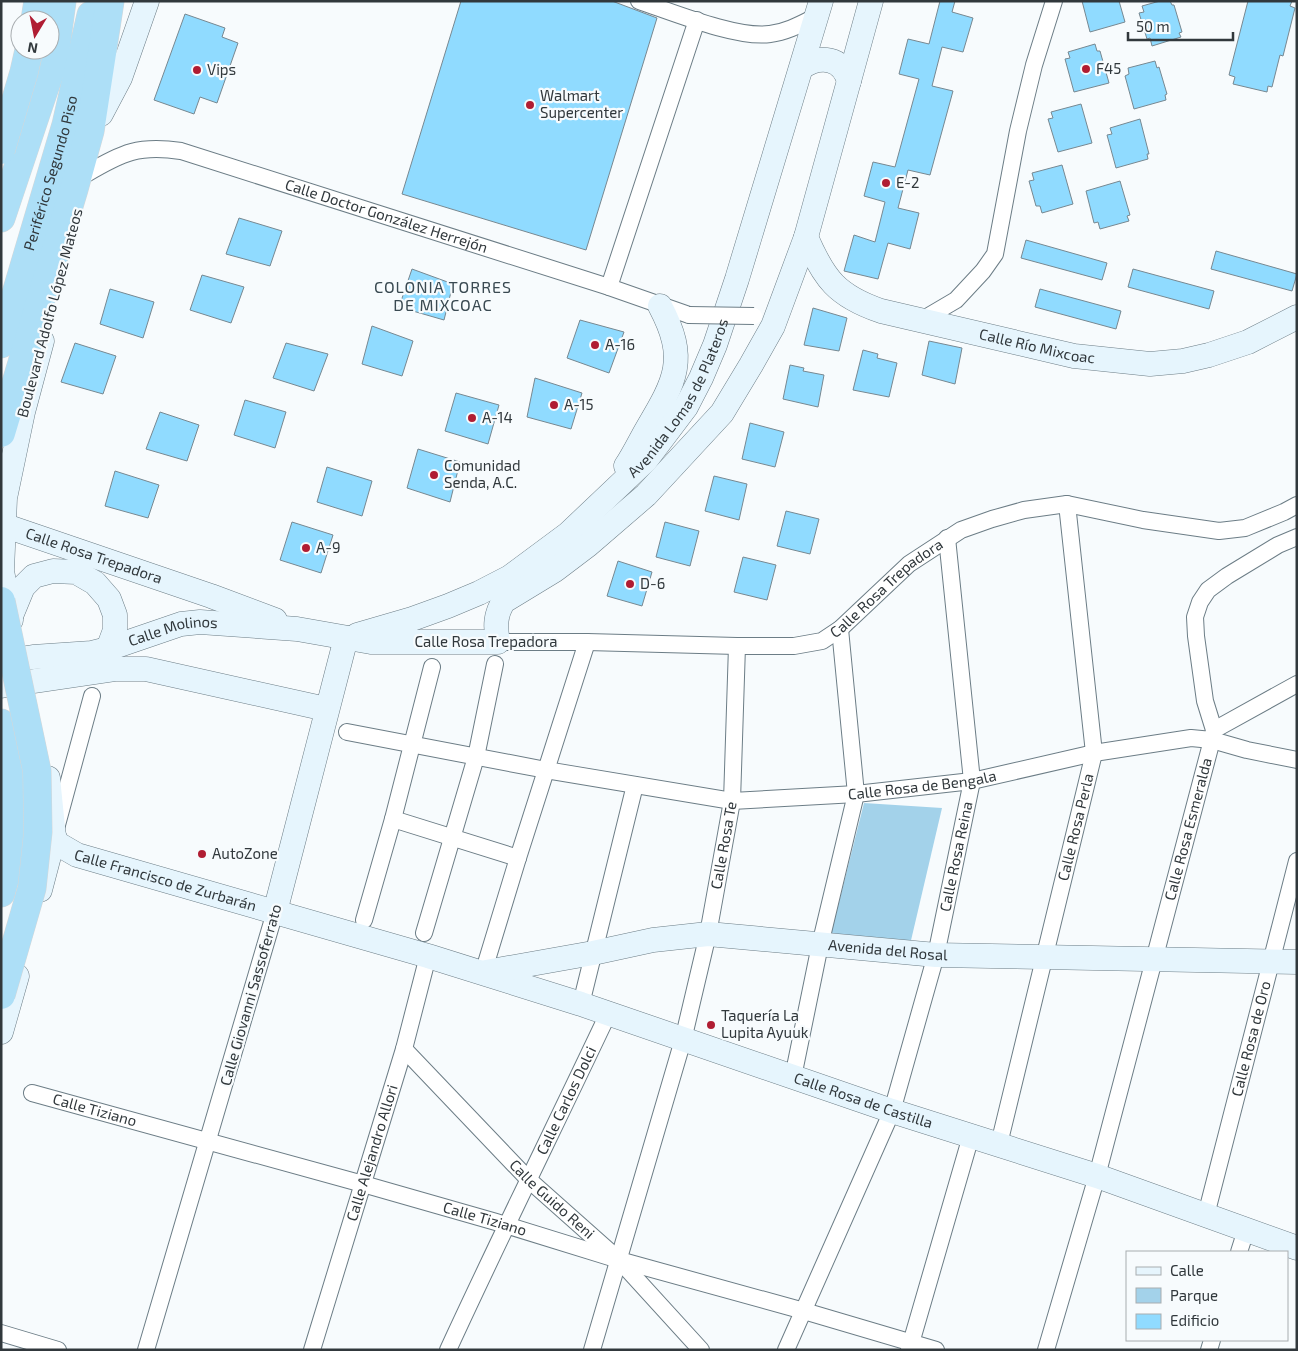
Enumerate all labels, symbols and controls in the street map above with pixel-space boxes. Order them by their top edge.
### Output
north arrow [10,10,60,60]
scale bar [1128,10,1233,42]
text: 50 m [1136,17,1170,35]
text: N [26,39,39,58]
place label: F45 [1096,59,1121,77]
place label: Vips [207,60,236,78]
marker: F45 [1080,63,1092,75]
marker: Vips [191,64,203,76]
place label: Walmart Supercenter [540,86,623,121]
street label: Periférico Segundo Piso [19,94,80,253]
marker: Walmart Supercenter [524,99,536,111]
place label: E-2 [896,173,920,191]
street label: Calle Doctor González Herrejón [283,175,490,256]
marker: E-2 [880,177,892,189]
street label: Boulevard Adolfo López Mateos [12,206,86,419]
district label: COLONIA TORRES DE MIXCOAC [374,277,512,314]
street label: Avenida Lomas de Plateros [623,316,731,481]
street label: Calle Río Mixcoac [978,324,1096,366]
place label: A-16 [605,335,635,353]
marker: A-16 [589,339,601,351]
place label: A-15 [564,395,594,413]
marker: A-15 [548,399,560,411]
place label: A-14 [482,408,513,426]
marker: A-14 [466,412,478,424]
place label: Comunidad Senda, A.C. [444,456,521,491]
marker: Comunidad Senda, A.C. [428,469,440,481]
street label: Calle Rosa Trepadora [23,523,165,587]
street label: Calle Rosa Trepadora [826,534,946,641]
place label: A-9 [316,538,341,556]
marker: A-9 [300,542,312,554]
place label: D-6 [640,574,665,592]
marker: D-6 [624,578,636,590]
street label: Calle Molinos [126,612,218,649]
street label: Calle Rosa Trepadora [414,632,558,650]
street label: Calle Rosa Esmeralda [1160,756,1215,902]
street label: Calle Rosa de Bengala [847,766,998,802]
street label: Calle Rosa Perla [1053,772,1097,882]
street label: Calle Rosa Te [706,800,740,891]
street label: Calle Rosa Reina [935,800,976,913]
place label: AutoZone [212,844,278,862]
street label: Calle Francisco de Zurbarán [73,845,259,914]
marker: AutoZone [196,848,208,860]
street label: Calle Giovanni Sassoferrato [216,902,285,1087]
street label: Avenida del Rosal [827,935,948,963]
street label: Calle Rosa de Oro [1227,979,1274,1098]
place label: Taquería La Lupita Ayuuk [721,1006,809,1041]
marker: Taquería La Lupita Ayuuk [705,1019,717,1031]
street label: Calle Carlos Dolci [532,1043,599,1157]
street label: Calle Rosa de Castilla [792,1068,935,1131]
street label: Calle Alejandro Allori [342,1082,401,1223]
street label: Calle Tiziano [51,1089,139,1129]
street label: Calle Guido Reni [506,1155,599,1242]
street label: Calle Tiziano [441,1197,529,1239]
legend [1126,1251,1288,1341]
text: Calle [1170,1261,1204,1279]
text: Parque [1170,1286,1218,1304]
text: Edificio [1170,1311,1219,1329]

